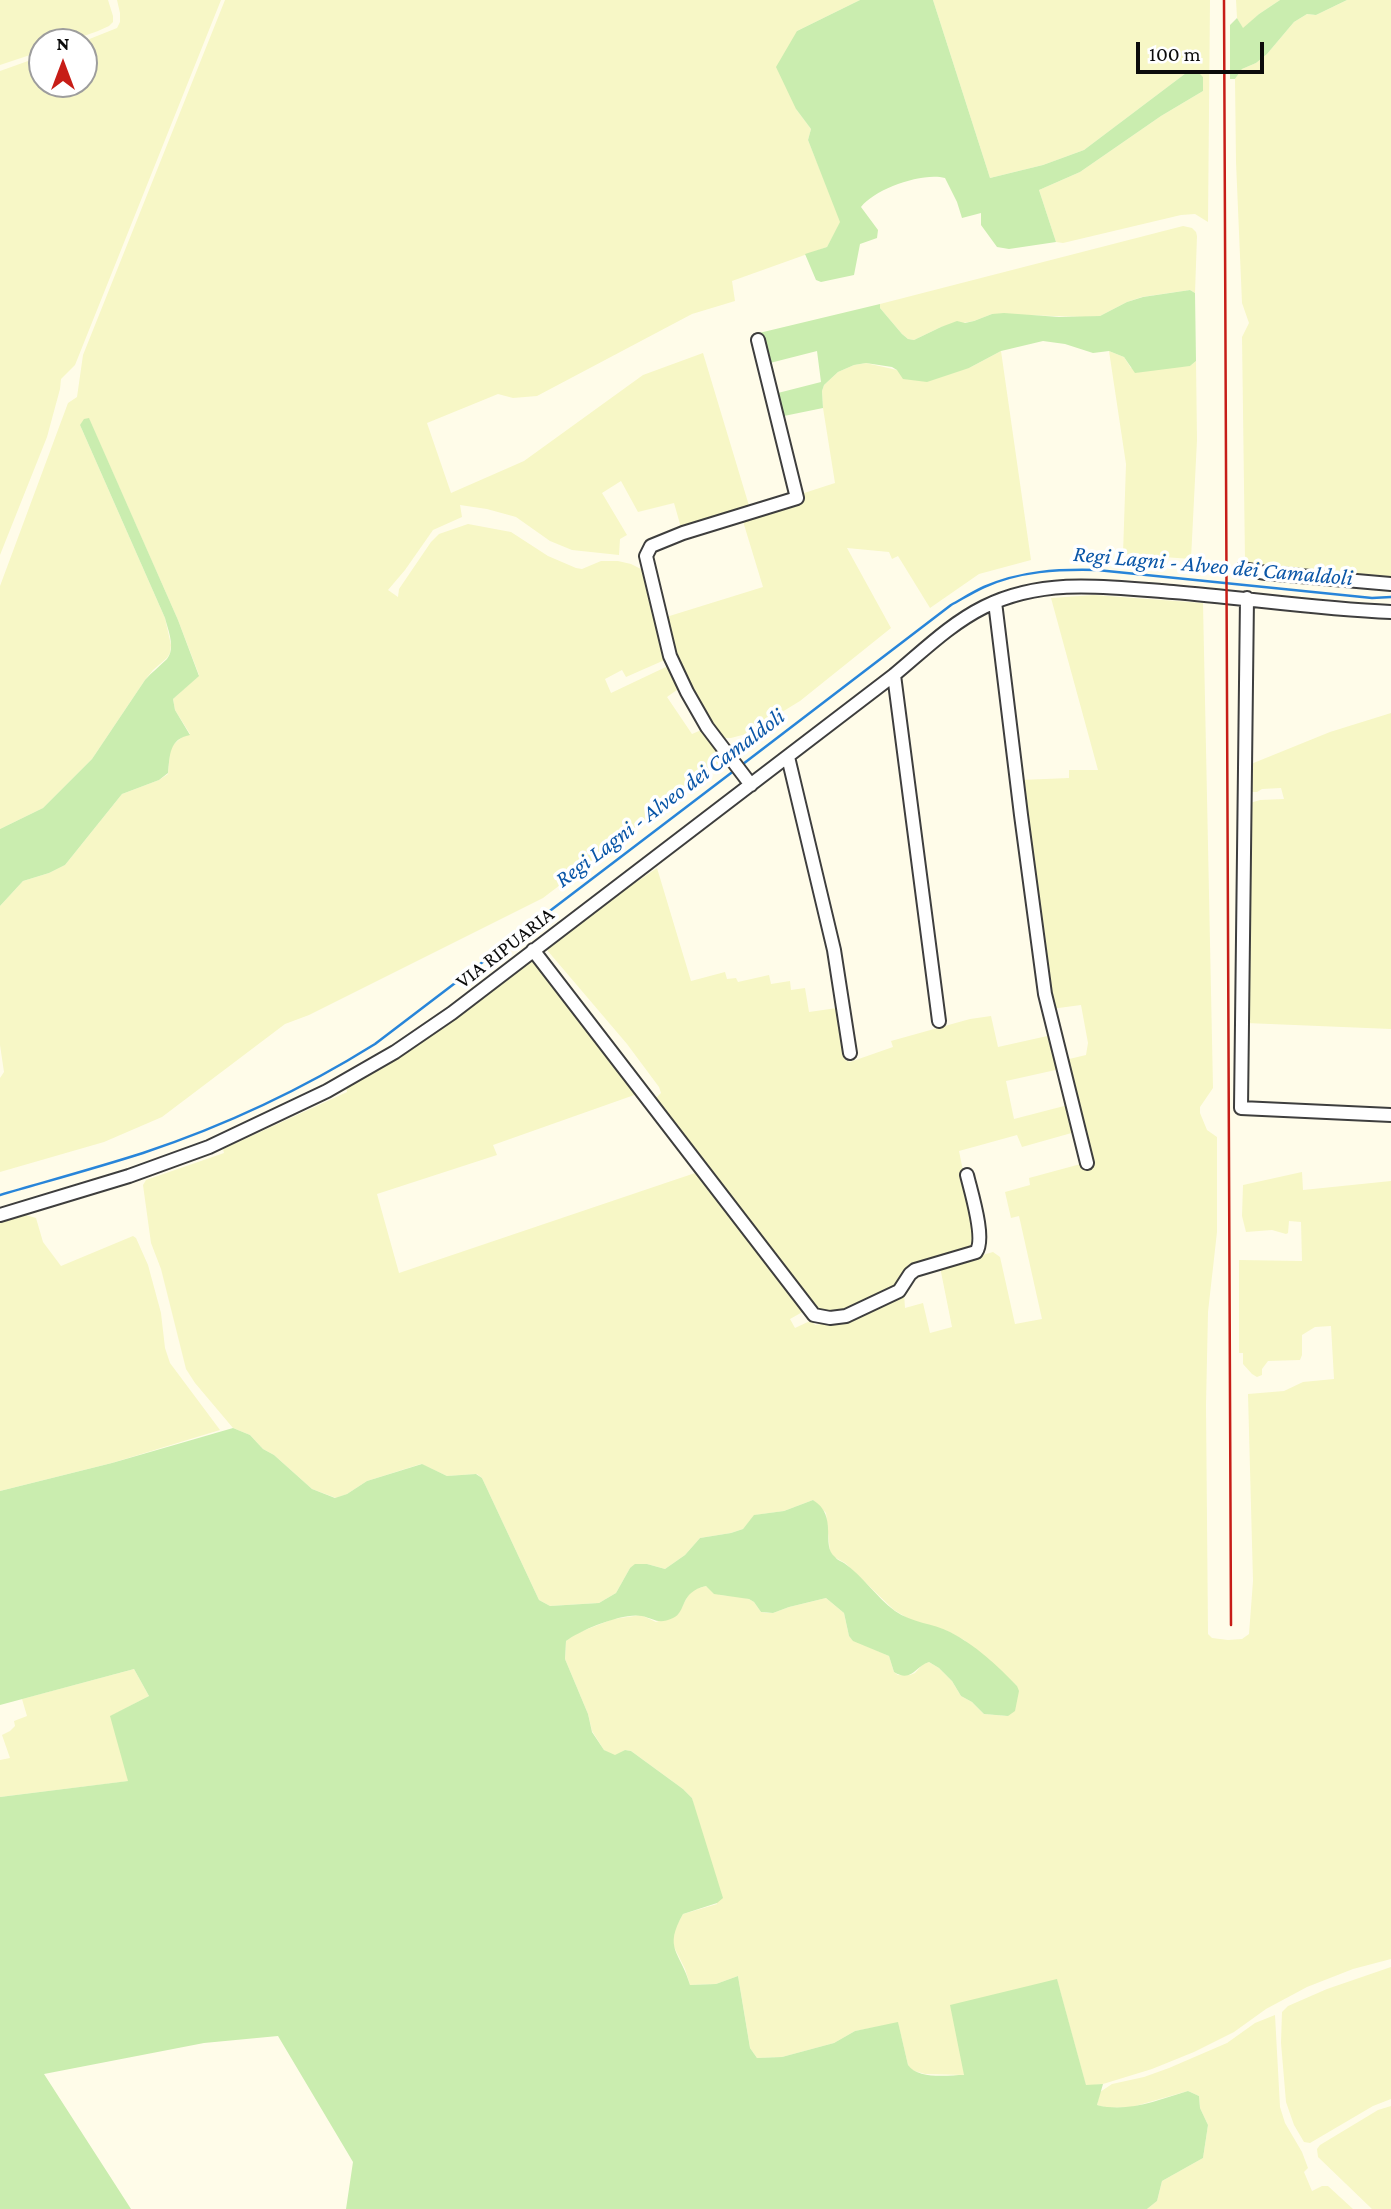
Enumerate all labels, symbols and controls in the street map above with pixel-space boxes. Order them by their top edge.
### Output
north arrow [28,28,98,98]
scale bar [1139,28,1267,72]
text: N [57,33,69,54]
text: 100 m [1149,42,1201,66]
water label: Regi Lagni - Alveo dei Camaldoli [1072,540,1354,592]
water label: Regi Lagni - Alveo dei Camaldoli [550,703,790,893]
street label: VIA RIPUARIA [451,902,559,994]

